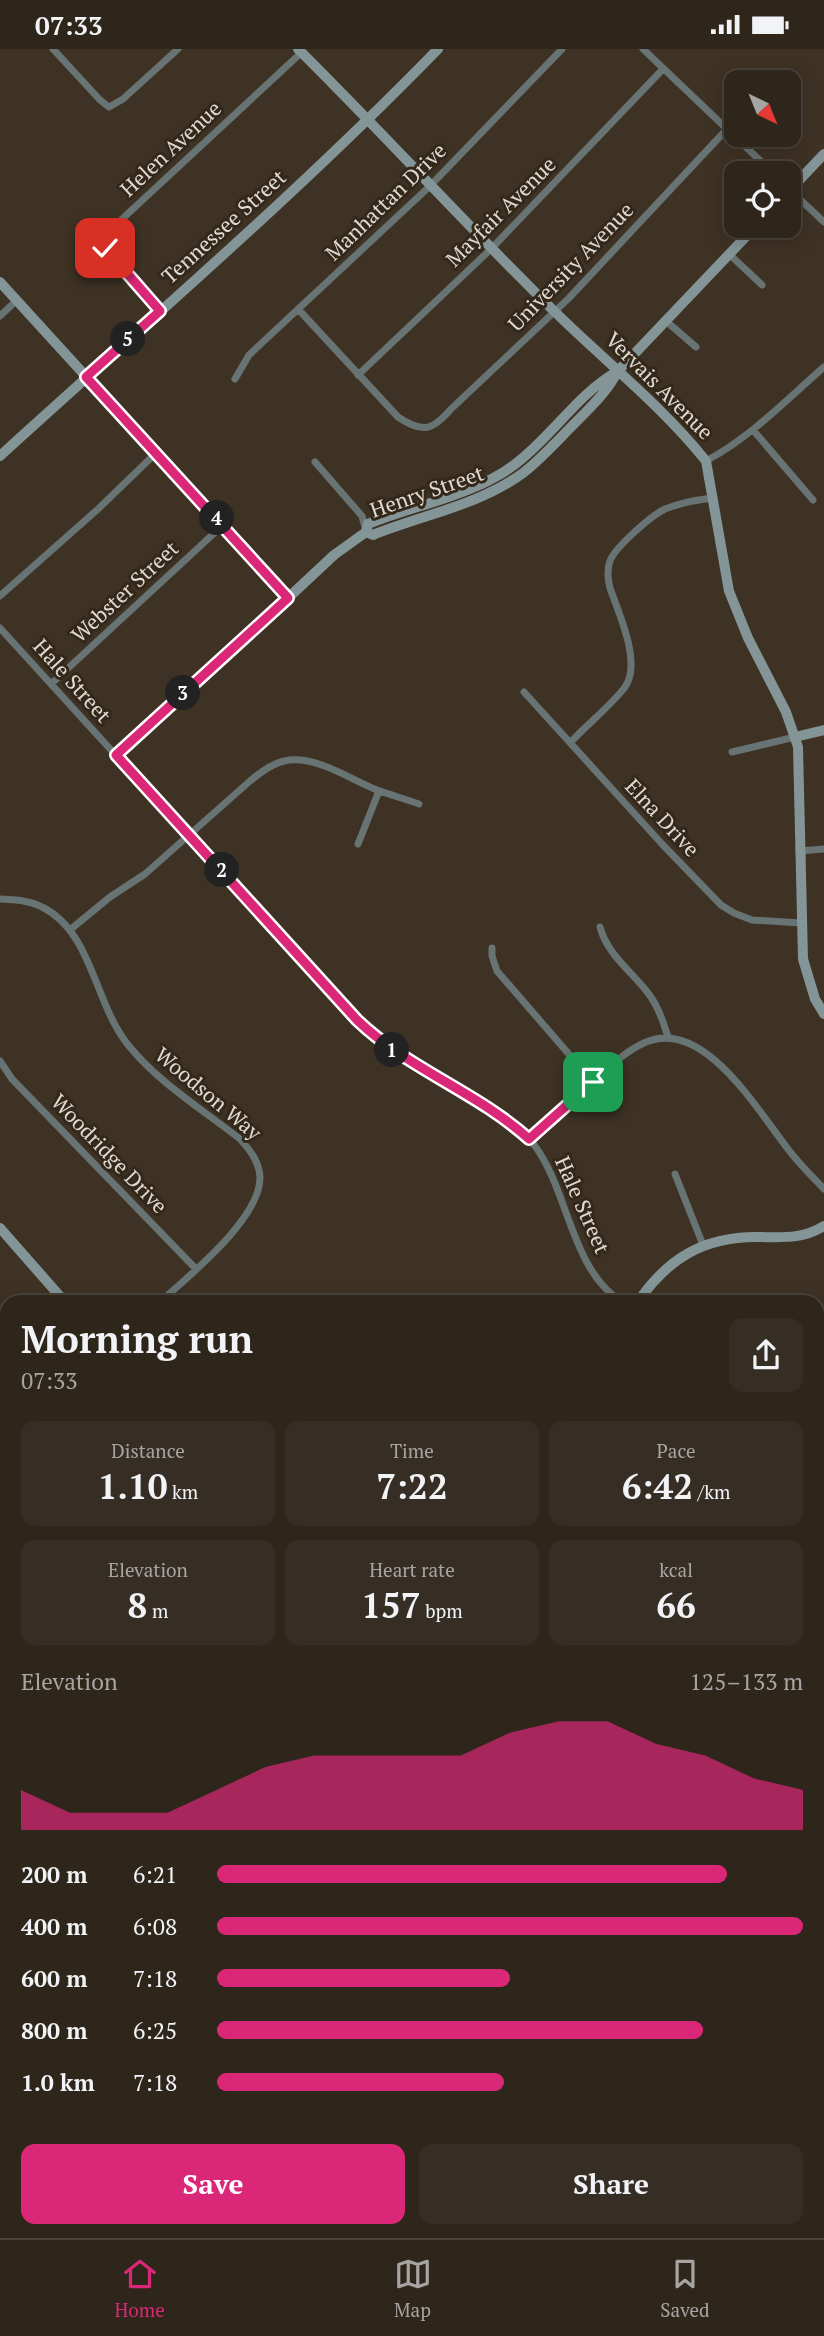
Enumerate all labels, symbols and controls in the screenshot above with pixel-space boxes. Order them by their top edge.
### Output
text: 07:33 [35,8,103,42]
north arrow [724,70,802,147]
map controls [724,70,801,238]
street label: Helen Avenue [114,94,227,202]
street label: Manhattan Drive [319,136,452,266]
street label: Mayfair Avenue [439,150,561,272]
button: locate [724,161,801,238]
street label: Tennessee Street [155,163,292,290]
street label: University Avenue [501,196,639,337]
pin [75,218,135,278]
icon: check [86,229,124,267]
pin: 5 [110,321,146,357]
street label: Vervais Avenue [600,325,720,445]
text: 5 [122,326,133,351]
street label: Henry Street [366,458,487,524]
pin: 4 [200,501,234,535]
text: 4 [211,505,222,530]
street label: Webster Street [65,534,184,648]
street label: Hale Street [28,632,118,728]
pin: 3 [166,675,200,711]
text: 3 [177,680,188,705]
street label: Elna Drive [619,772,706,862]
pin: 2 [204,853,240,887]
text: 2 [216,857,227,882]
pin: 1 [374,1033,410,1067]
text: 1 [386,1037,397,1062]
street label: Woodson Way [150,1040,268,1146]
pin [563,1052,623,1112]
icon: arrive [574,1063,612,1101]
street label: Woodridge Drive [45,1087,174,1219]
street label: Hale Street [549,1151,617,1258]
text: Morning run [21,1314,253,1364]
button: share [729,1318,803,1392]
text: 07:33 [21,1365,78,1396]
text: Distance [111,1438,185,1463]
text: Time [390,1438,434,1463]
text: Pace [657,1438,695,1463]
text: 1.10 [98,1463,167,1509]
text: 7:22 [376,1463,448,1509]
text: 6:42 [622,1463,693,1509]
text: km [167,1479,198,1504]
text: /km [693,1479,730,1504]
text: Elevation [108,1557,188,1582]
text: Heart rate [369,1557,455,1582]
text: kcal [659,1557,693,1582]
text: 8 [128,1582,147,1628]
text: 157 [361,1582,421,1628]
text: 66 [656,1582,696,1628]
text: m [147,1598,168,1623]
text: bpm [421,1598,463,1623]
text: Elevation [21,1666,118,1697]
text: 125–133 m [690,1666,803,1697]
text: 200 m [21,1859,87,1890]
text: 6:21 [133,1859,177,1890]
text: 400 m [21,1911,87,1942]
text: 6:08 [133,1911,177,1942]
text: 600 m [21,1963,87,1994]
text: 7:18 [133,1963,177,1994]
text: 800 m [21,2015,87,2046]
text: 6:25 [133,2015,177,2046]
text: 1.0 km [21,2067,95,2098]
text: 7:18 [133,2067,177,2098]
button: Save [21,2144,405,2224]
button: Share [419,2144,803,2224]
tab: Home [114,2255,165,2322]
tab: Map [394,2255,432,2322]
tab: Saved [660,2255,710,2322]

